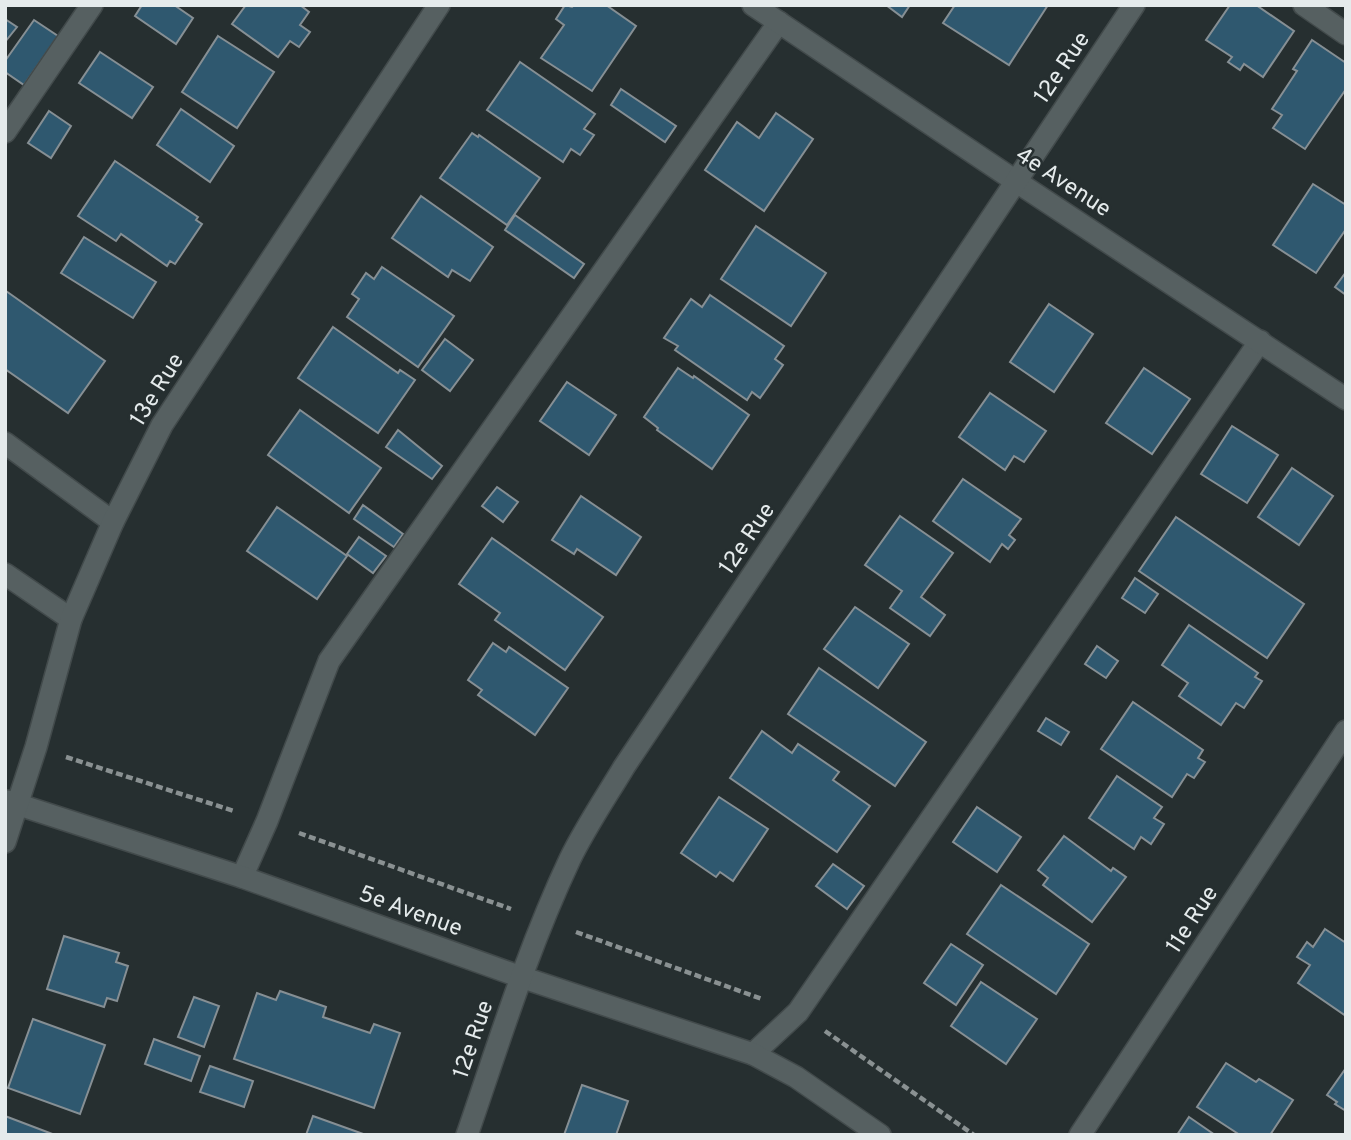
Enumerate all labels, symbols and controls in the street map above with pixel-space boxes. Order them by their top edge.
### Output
street label: 12e Rue [1029,27,1098,110]
street label: 4e Avenue [1009,142,1116,225]
street label: 13e Rue [124,348,192,432]
street label: 12e Rue [714,498,783,581]
street label: 5e Avenue [354,880,466,944]
street label: 11e Rue [1160,881,1226,960]
street label: 12e Rue [448,997,501,1083]

